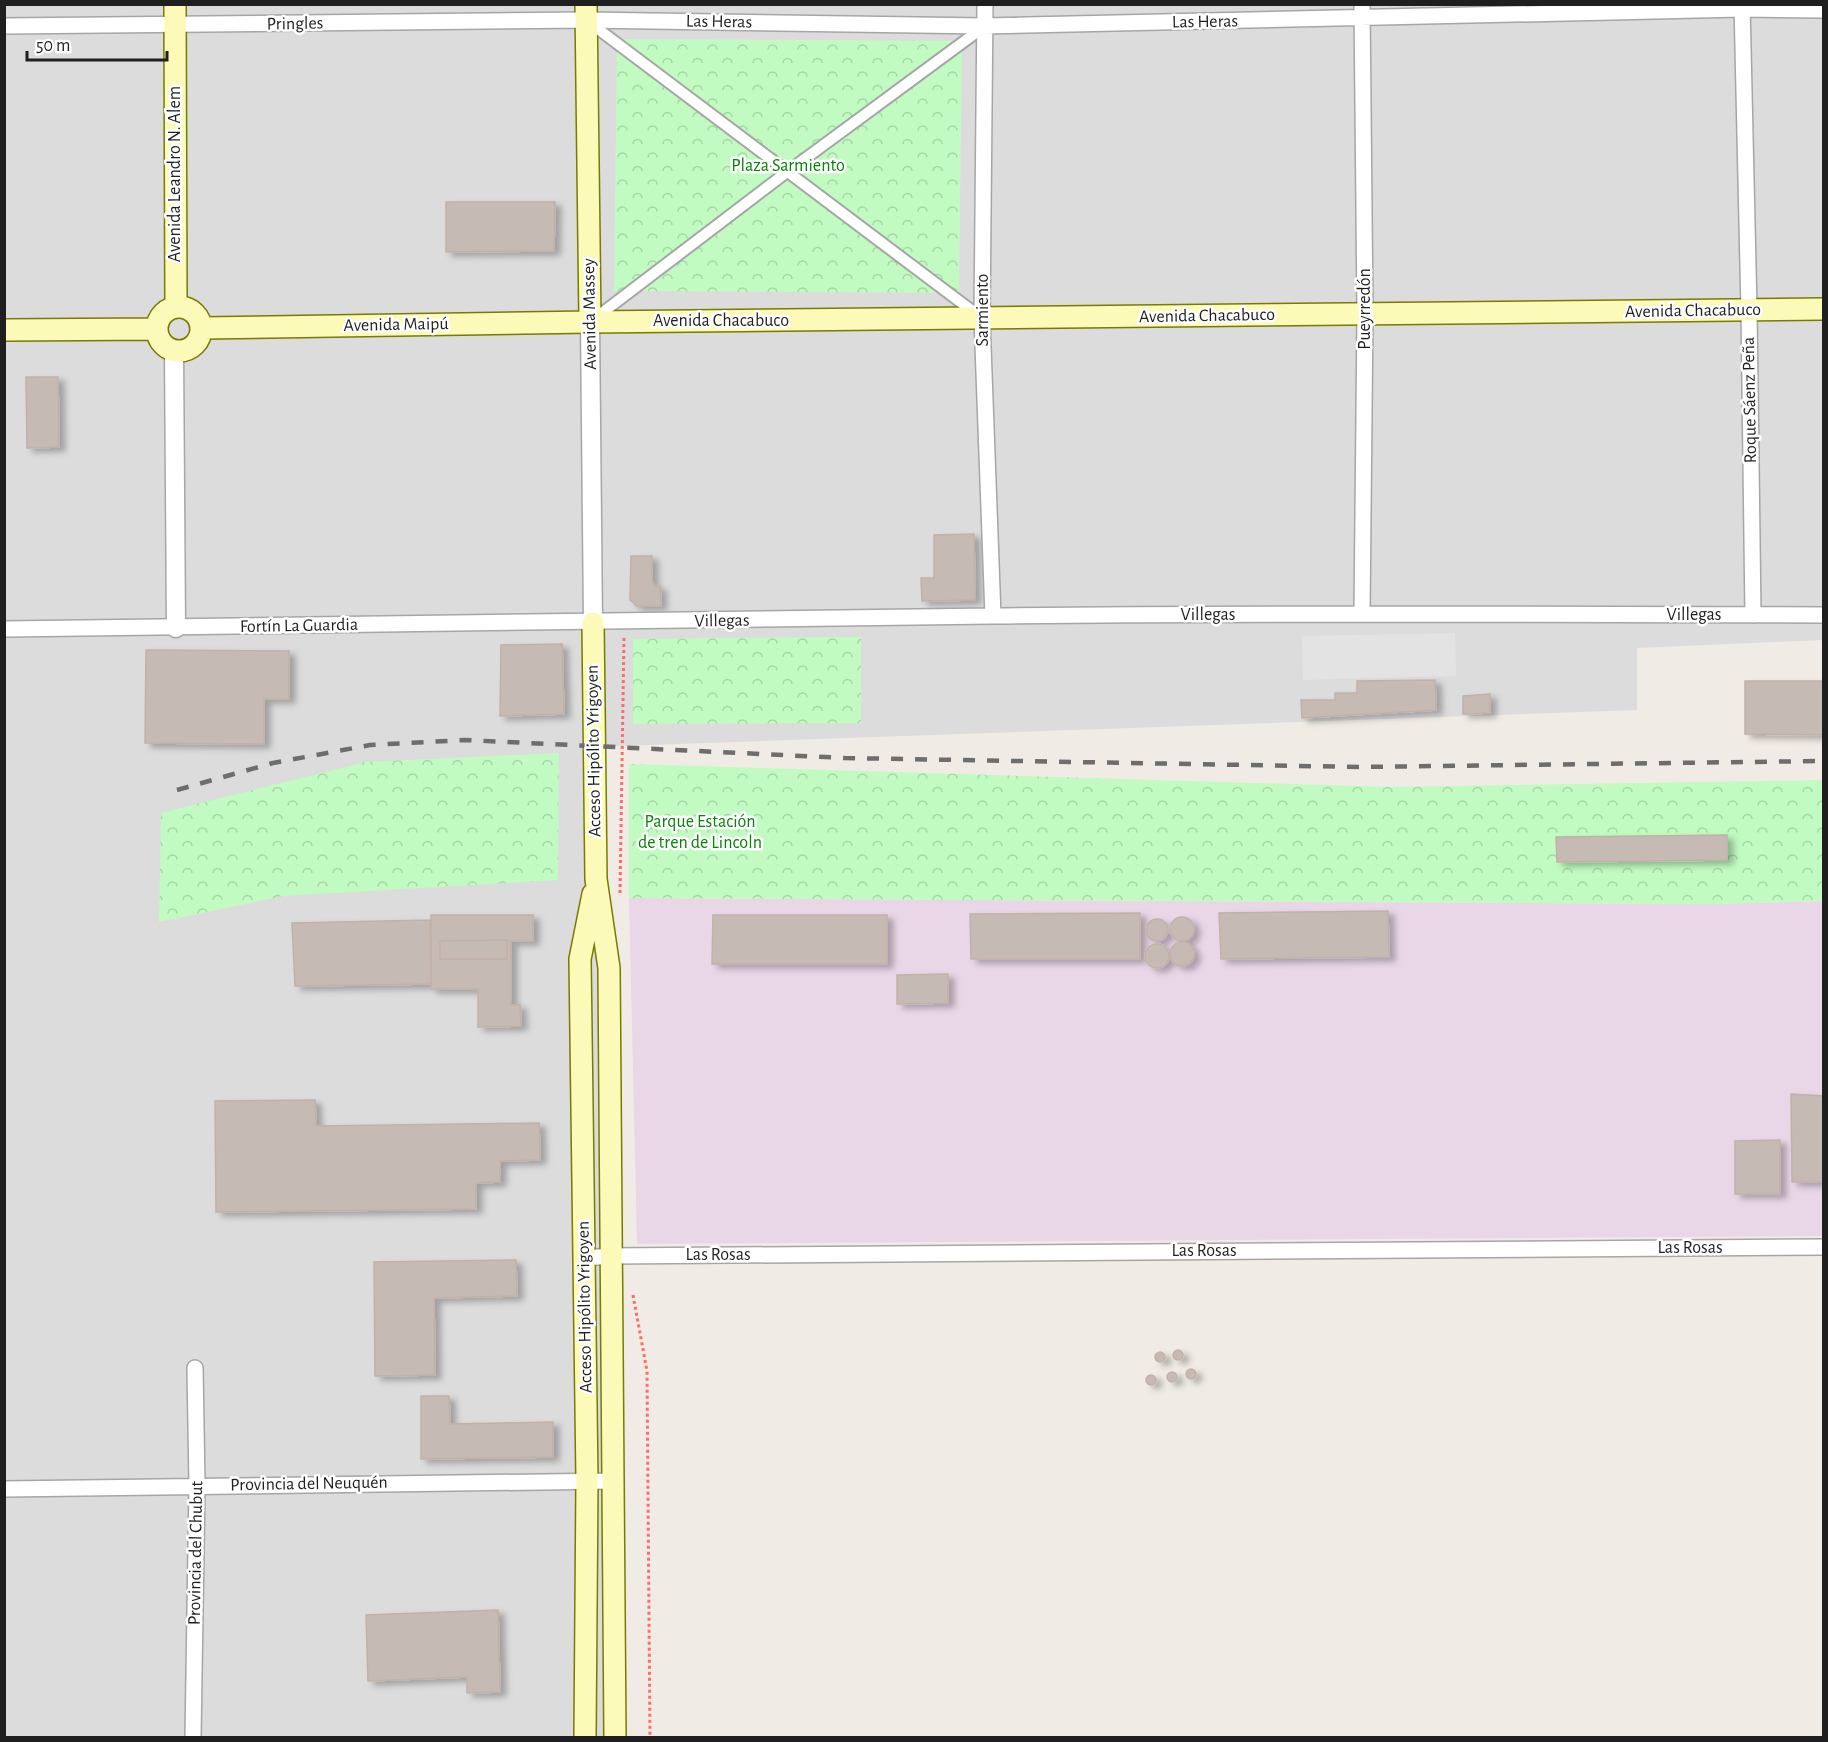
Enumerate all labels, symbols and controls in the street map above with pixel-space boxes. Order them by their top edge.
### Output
street label: Las Heras [686,12,752,32]
street label: Las Heras [1172,12,1238,32]
street label: Pringles [266,15,324,33]
scale bar [27,24,166,62]
text: 50 m [36,37,70,55]
street label: Avenida Leandro N. Alem [166,86,184,262]
park label: Plaza Sarmiento [731,157,845,175]
street label: Avenida Massey [580,258,600,370]
street label: Pueyrredón [1356,268,1374,350]
street label: Sarmiento [974,273,992,346]
street label: Avenida Chacabuco [1625,301,1761,321]
street label: Avenida Chacabuco [1139,306,1275,326]
street label: Avenida Chacabuco [653,312,789,330]
street label: Avenida Maipú [343,315,449,335]
street label: Roque Sáenz Peña [1740,337,1760,463]
street label: Villegas [1180,606,1236,624]
street label: Villegas [1666,606,1722,624]
street label: Villegas [694,612,750,630]
street label: Fortín La Guardia [240,616,358,636]
street label: Acceso Hipólito Yrigoyen [583,665,605,837]
park label: Parque Estación de tren de Lincoln [638,813,762,852]
street label: Acceso Hipólito Yrigoyen [574,1221,596,1393]
street label: Las Rosas [1657,1239,1723,1257]
street label: Las Rosas [1171,1242,1237,1260]
street label: Las Rosas [685,1246,751,1264]
street label: Provincia del Neuquén [230,1474,388,1494]
street label: Provincia del Chubut [186,1480,206,1625]

